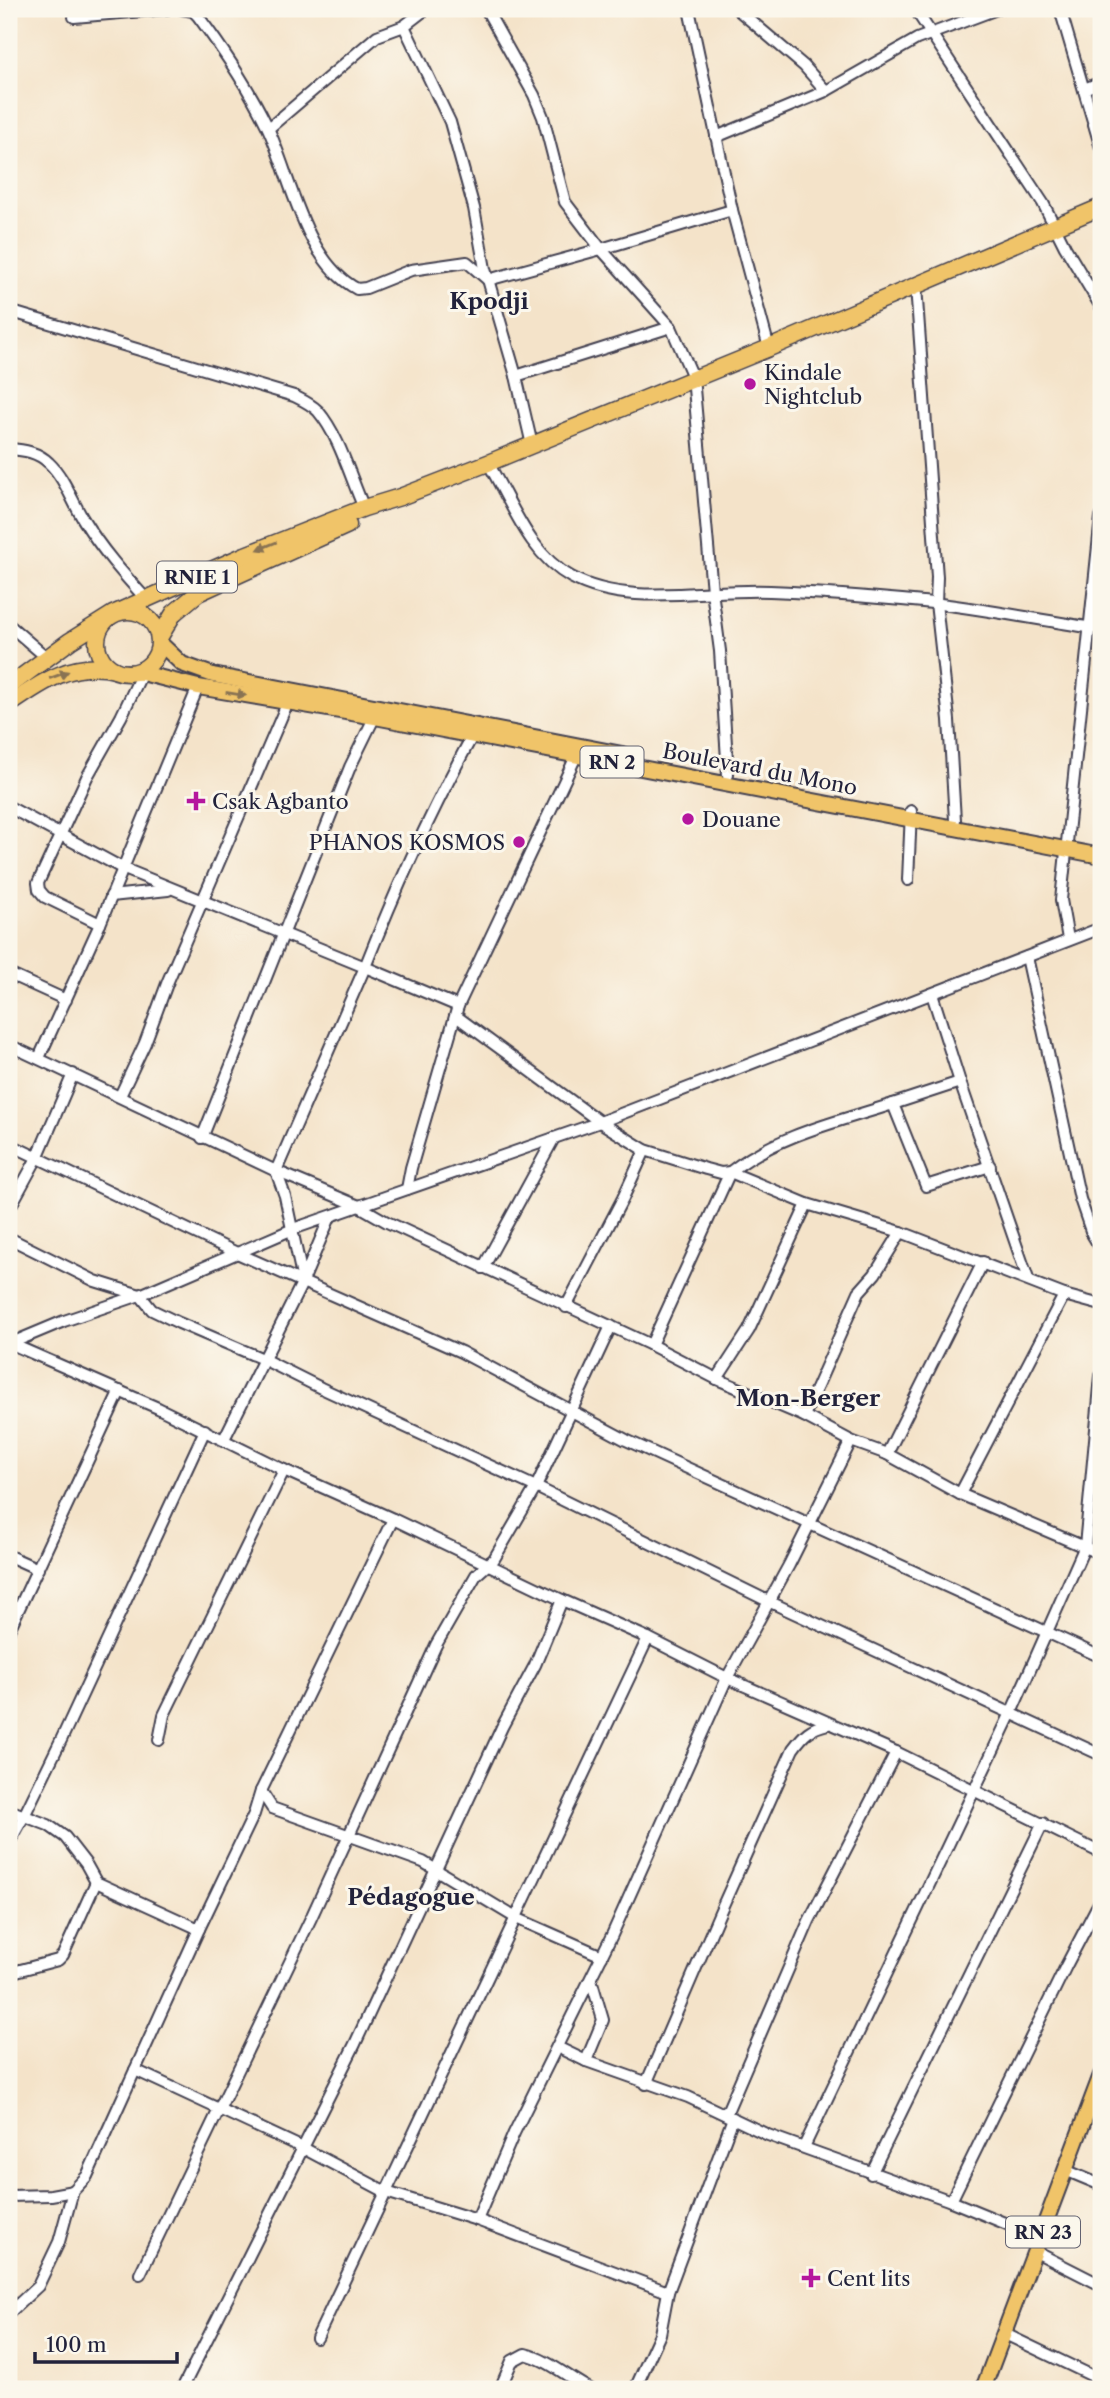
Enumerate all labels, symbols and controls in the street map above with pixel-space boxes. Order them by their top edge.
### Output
district label: Kpodji [449,287,529,315]
place label: Kindale Nightclub [764,360,862,409]
marker: Kindale Nightclub [742,376,758,392]
one-way arrow [256,541,277,552]
road number: RNIE 1 [157,562,237,592]
one-way arrow [48,669,69,680]
one-way arrow [226,688,248,699]
street label: Boulevard du Mono [661,738,859,800]
road number: RN 2 [580,747,644,778]
place label: Csak Agbanto [212,789,349,814]
marker: Csak Agbanto [186,791,206,811]
place label: Douane [702,807,781,832]
marker: Douane [680,811,696,827]
place label: PHANOS KOSMOS [309,830,505,855]
marker: PHANOS KOSMOS [511,834,527,850]
district label: Mon-Berger [736,1384,881,1412]
district label: Pédagogue [347,1883,475,1911]
road number: RN 23 [1006,2216,1080,2248]
place label: Cent lits [827,2266,910,2291]
marker: Cent lits [801,2268,821,2288]
scale bar [35,2321,177,2365]
text: 100 m [46,2332,107,2357]

